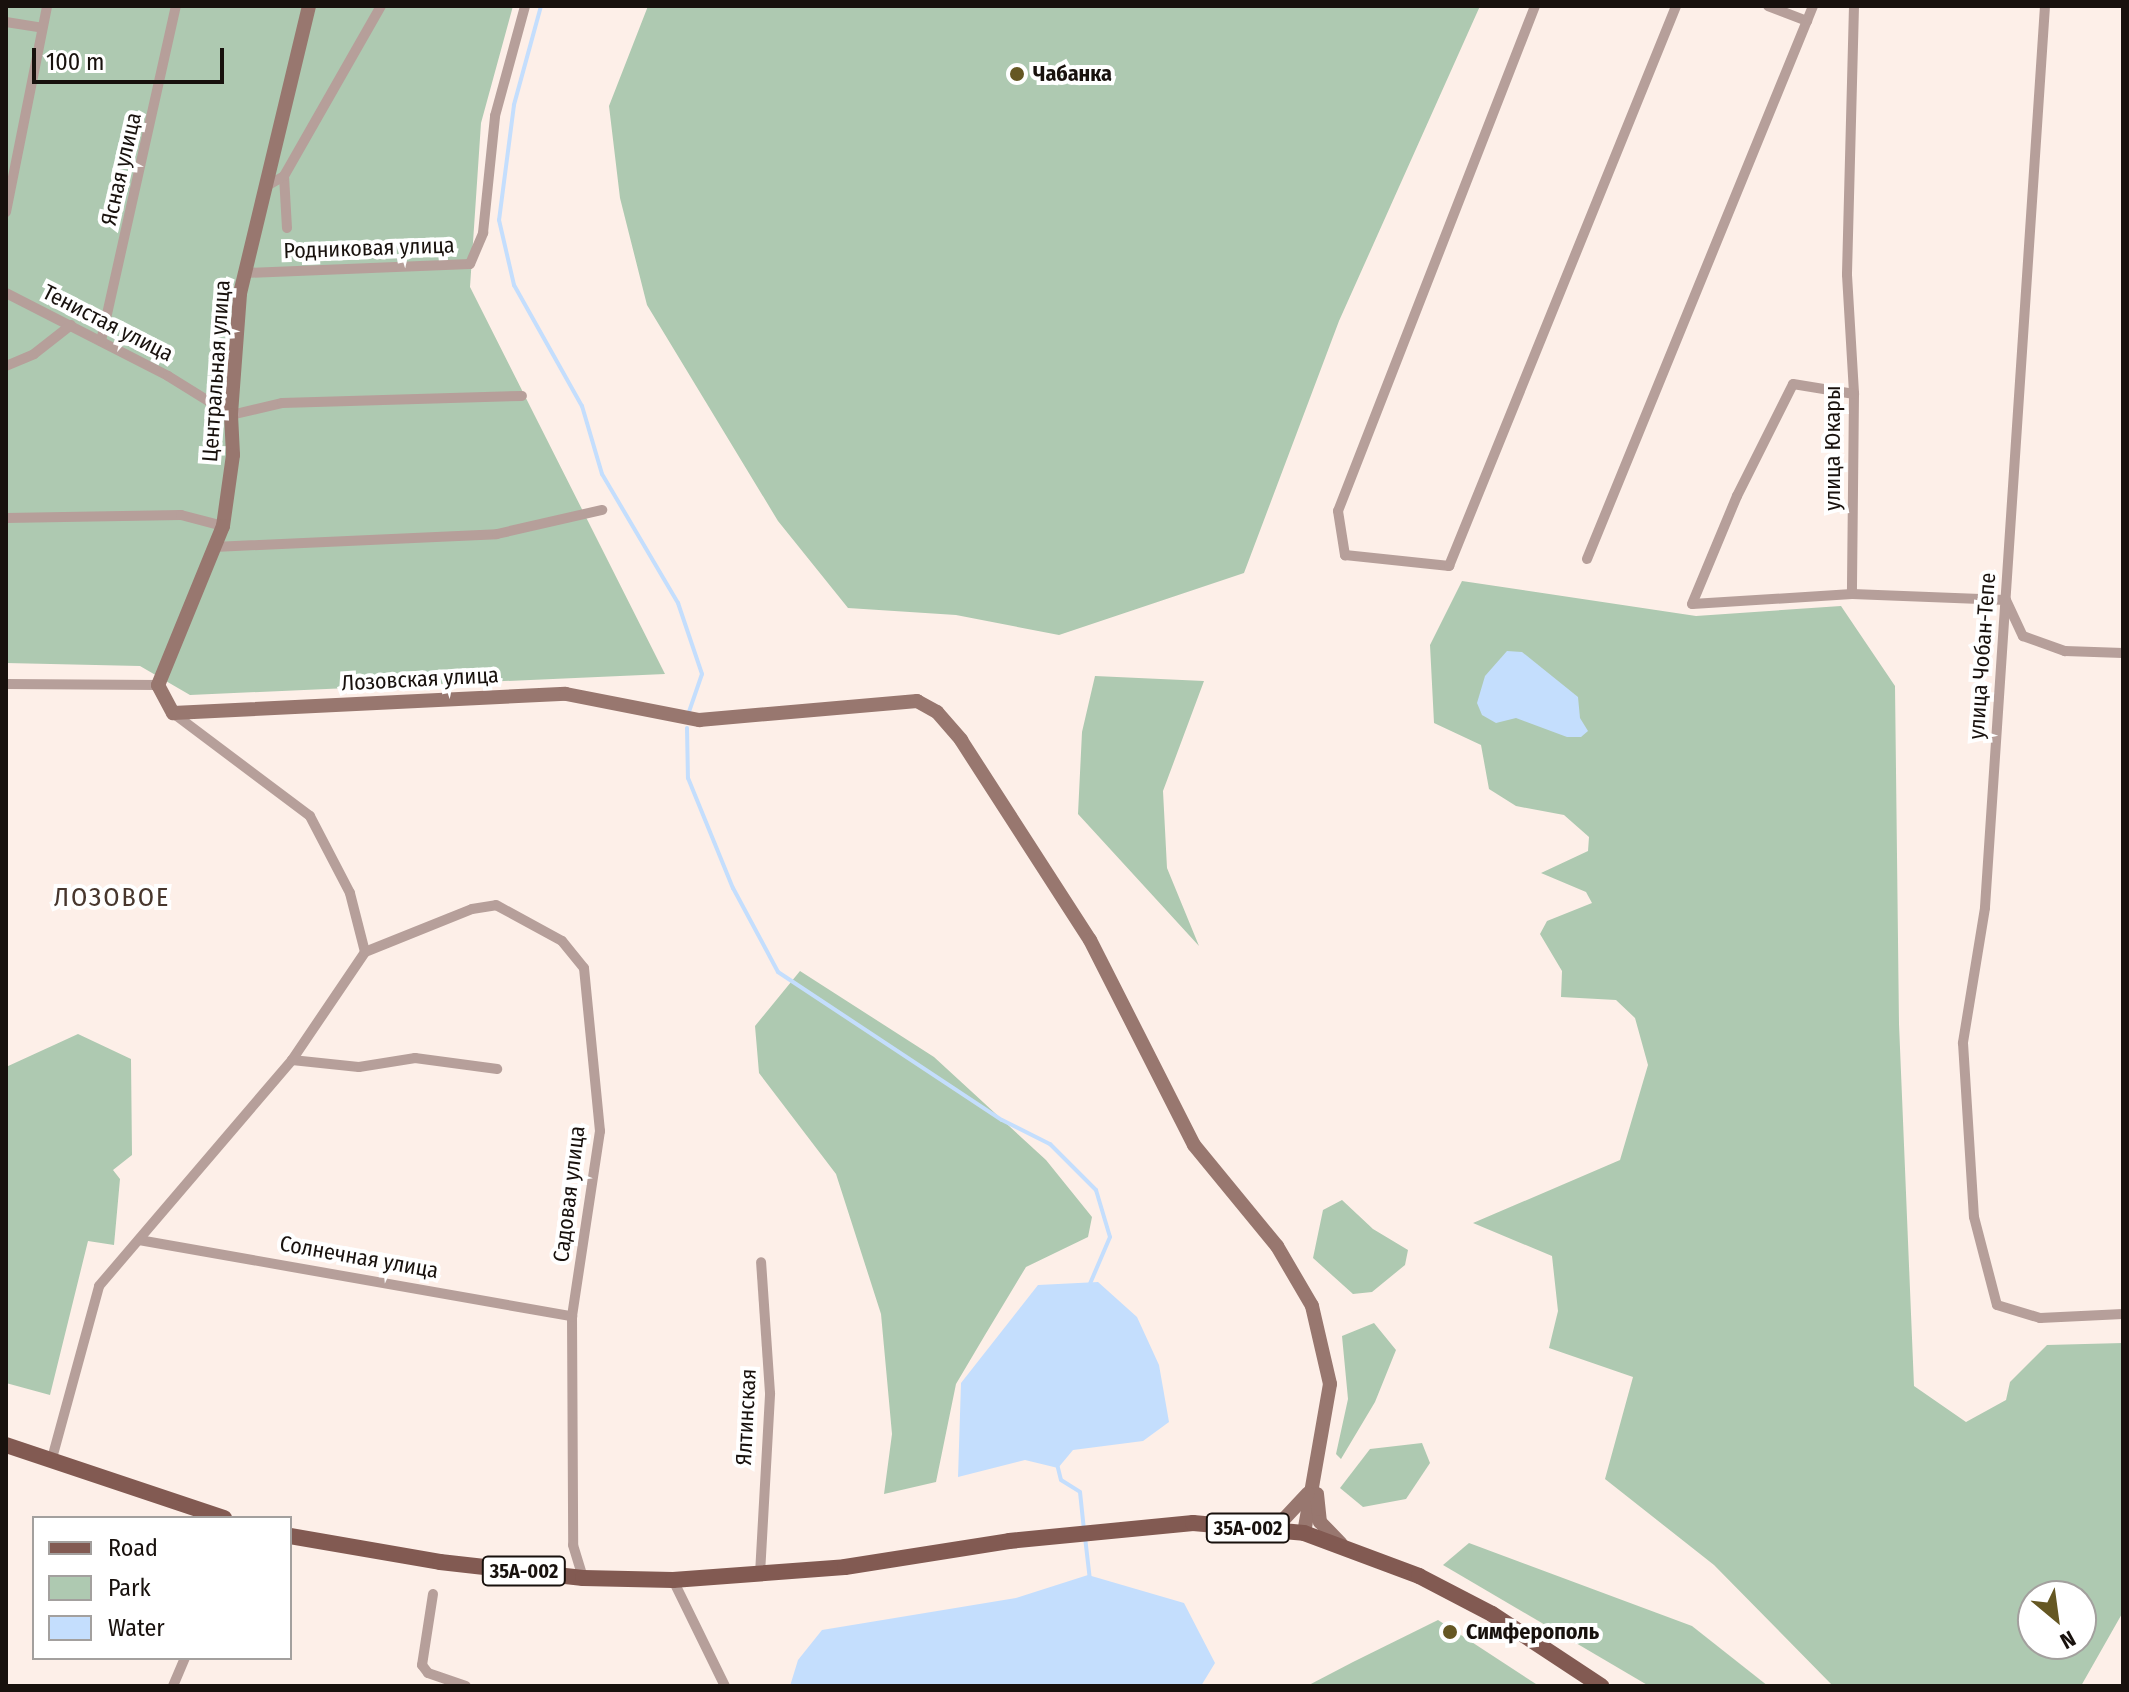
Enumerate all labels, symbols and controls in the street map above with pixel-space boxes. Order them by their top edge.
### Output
scale bar [36,32,228,82]
text: 100 m [46,48,104,76]
place label: Чабанка [1033,61,1112,87]
marker: Чабанка [1008,65,1026,83]
street label: Ясная улица [95,110,147,228]
street label: Родниковая улица [283,232,455,264]
street label: Тенистая улица [38,279,178,367]
street label: Центральная улица [196,279,236,463]
street label: улица Юкары [1820,385,1846,511]
street label: улица Чобан-Тепе [1963,572,2001,740]
street label: Лозовская улица [341,662,499,696]
district label: ЛОЗОВОЕ [54,882,170,914]
street label: Садовая улица [548,1124,590,1264]
street label: Солнечная улица [278,1230,440,1284]
street label: Ялтинская [730,1368,762,1466]
road number: 35А-002 [1204,1512,1292,1544]
legend [32,1516,292,1660]
text: Road [108,1534,158,1562]
road number: 35А-002 [480,1555,568,1587]
text: Park [108,1574,151,1602]
north arrow [2017,1580,2097,1660]
text: Water [108,1614,165,1642]
place label: Симферополь [1466,1619,1599,1645]
marker: Симферополь [1441,1623,1459,1641]
text: N [2056,1625,2080,1655]

